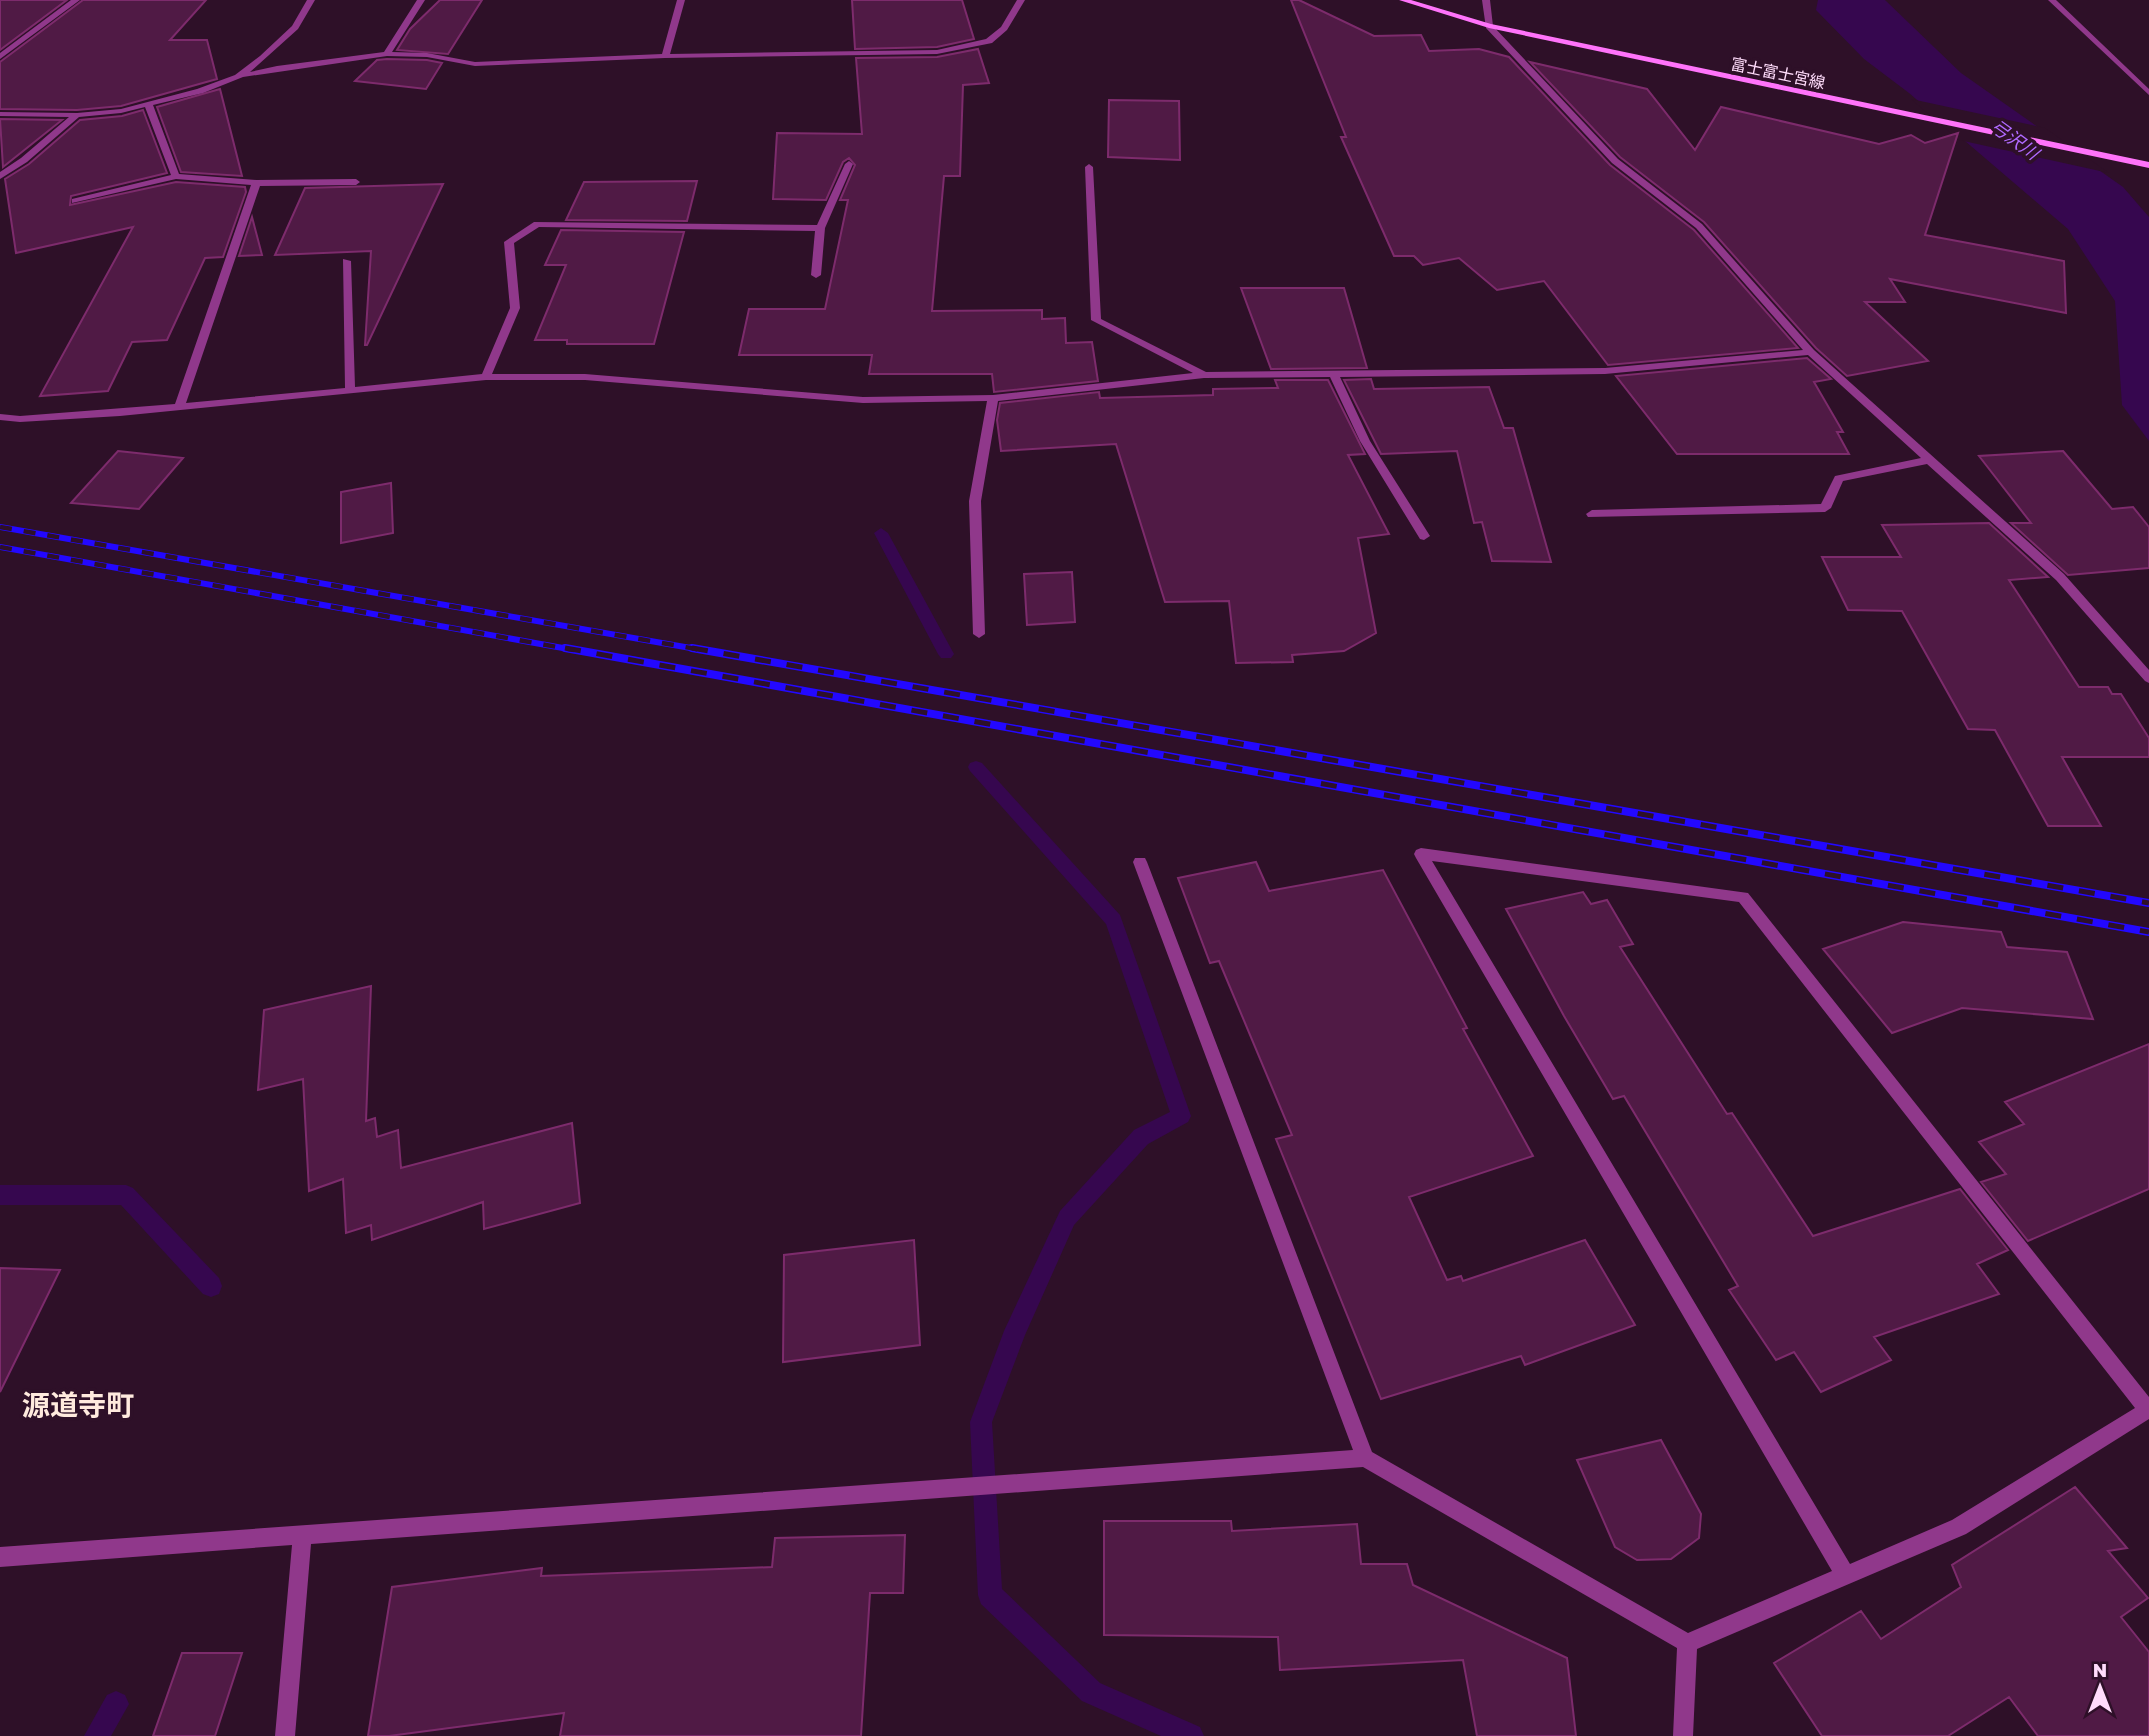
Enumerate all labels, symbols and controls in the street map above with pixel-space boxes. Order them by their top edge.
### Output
street label: 富士富士宮線 [1729,53,1827,93]
water label: 弓沢川 [1987,114,2045,165]
district label: 源道寺町 [22,1388,134,1421]
north arrow [2065,1652,2135,1722]
text: N [2093,1658,2107,1681]

